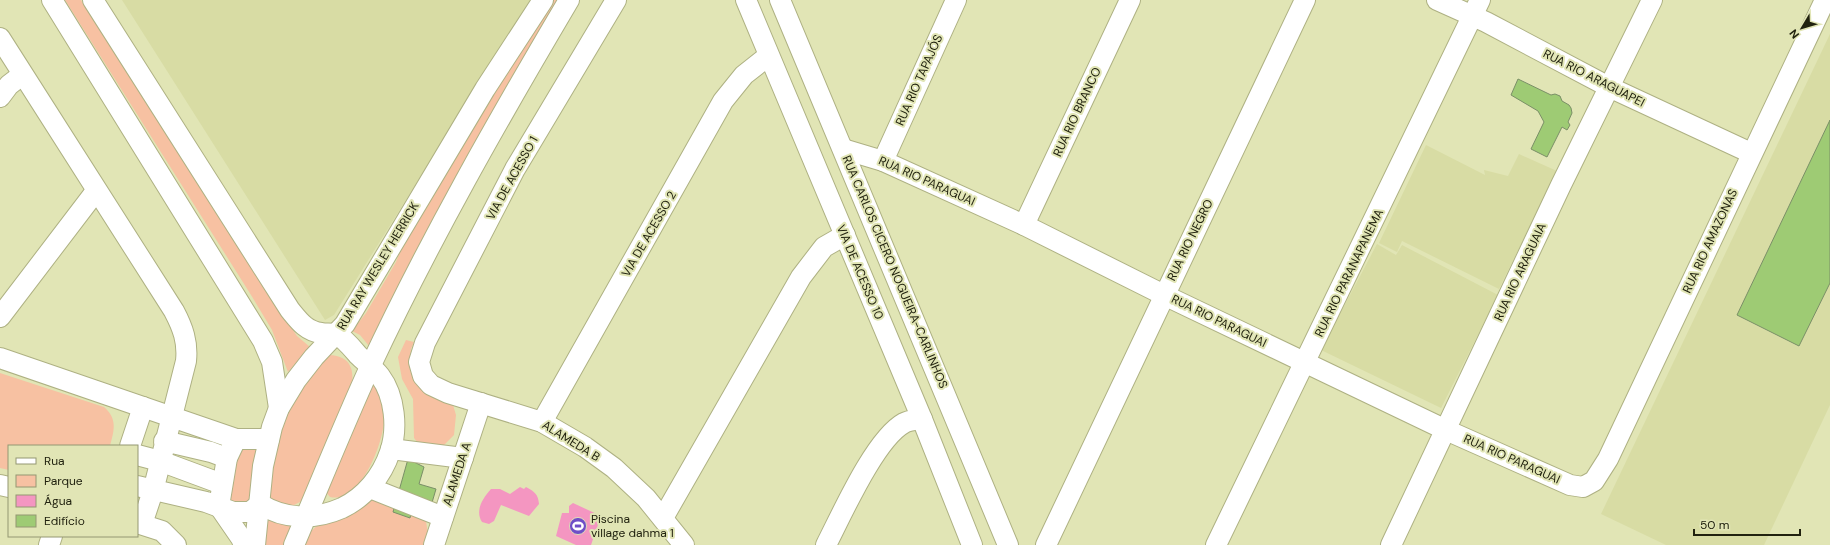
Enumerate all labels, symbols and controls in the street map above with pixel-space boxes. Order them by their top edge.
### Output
north arrow [1782,8,1822,48]
text: N [1786,27,1802,42]
street label: RUA RIO TAPAJÓS [892,32,946,128]
street label: RUA RIO ARAGUAPEI [1541,45,1647,111]
street label: RUA RIO BRANCO [1049,65,1105,159]
street label: VIA DE ACESSO 1 [482,133,542,223]
street label: RUA CARLOS CICERO NOGUEIRA-CARLINHOS [839,153,951,391]
street label: RUA RIO PARAGUAI [876,153,978,209]
street label: RUA RIO AMAZONAS [1679,186,1741,296]
street label: VIA DE ACESSO 2 [618,188,680,280]
street label: RUA RIO NEGRO [1163,197,1217,283]
street label: RUA RAY WESLEY HERRICK [333,199,423,333]
street label: RUA RIO PARANAPANEMA [1311,206,1387,340]
street label: RUA RIO ARAGUAIA [1490,221,1550,323]
street label: VIA DE ACESSO 10 [833,222,887,322]
street label: RUA RIO PARAGUAI [1169,291,1269,351]
street label: ALAMEDA B [539,417,603,465]
street label: RUA RIO PARAGUAI [1461,431,1563,487]
street label: ALAMEDA A [439,440,475,508]
legend [8,445,138,537]
text: Rua [44,453,65,469]
text: Parque [44,473,83,489]
text: Água [44,493,72,509]
place label: Piscina village dahma 1 [591,511,674,541]
scale bar [1694,511,1800,537]
text: Edifício [44,513,85,529]
sports icon: Piscina village dahma 1 [568,516,588,536]
text: 50 m [1700,517,1729,533]

